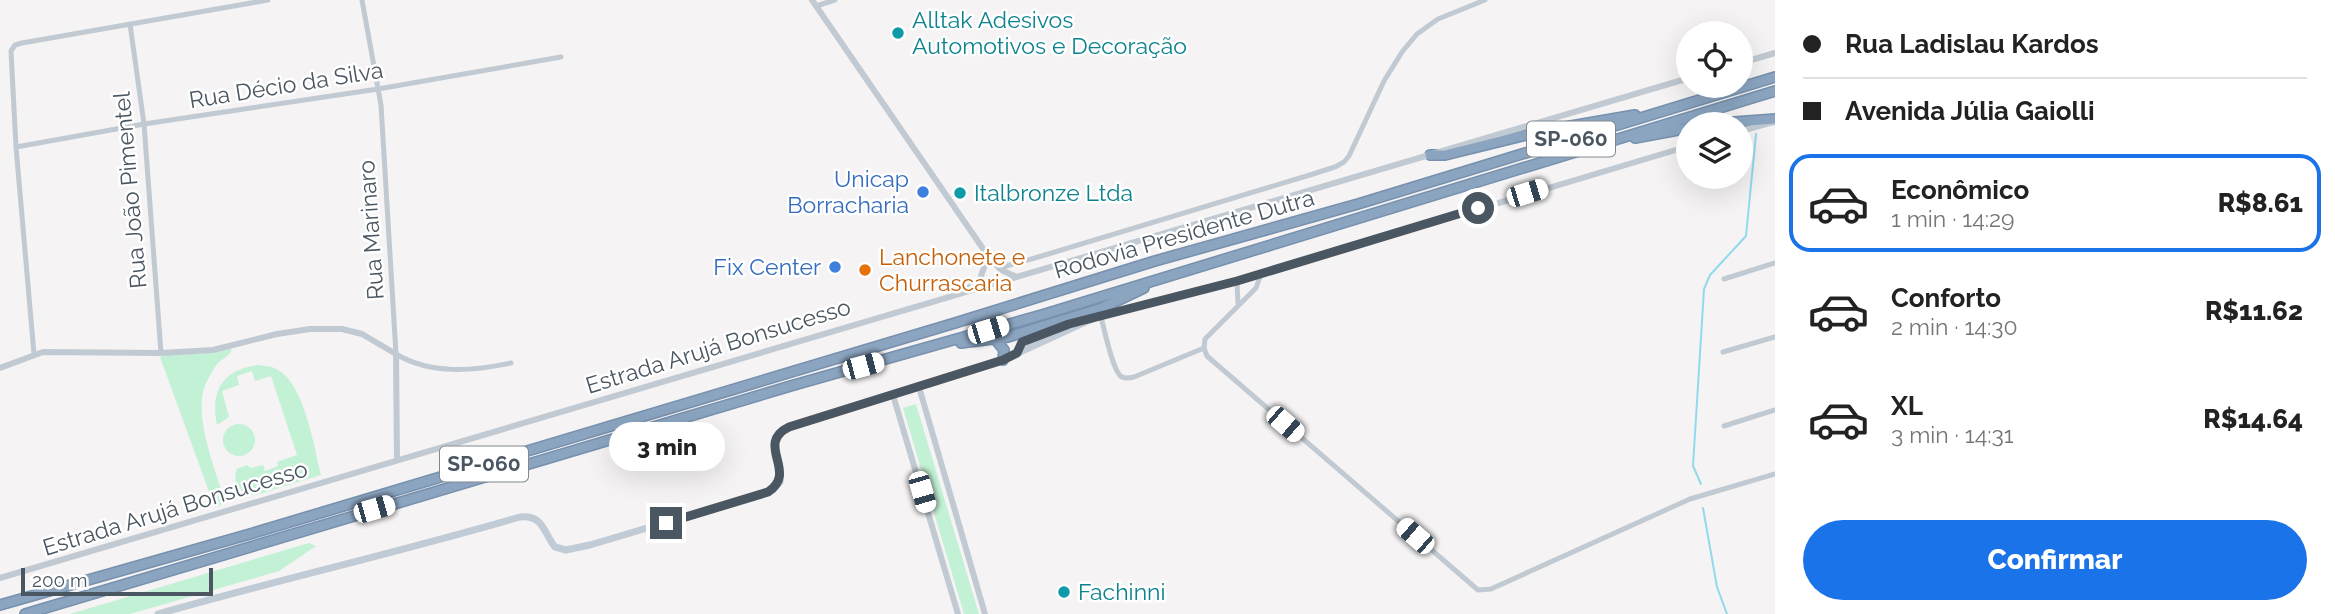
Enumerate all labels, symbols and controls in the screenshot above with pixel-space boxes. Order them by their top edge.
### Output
place label: Alltak Adesivos Automotivos e Decoração [912,6,1187,59]
map controls [1676,21,1753,189]
button: locate [1676,21,1753,98]
marker: Alltak Adesivos Automotivos e Decoração [890,25,906,41]
text: Rua Ladislau Kardos [1845,29,2099,59]
street label: Rua Décio da Silva [187,56,385,113]
street label: Rua João Pimentel [107,90,152,290]
text: Avenida Júlia Gaiolli [1845,96,2095,126]
button: layers [1676,112,1753,189]
road number: SP-060 [1527,122,1615,156]
street label: Rua Marinaro [352,159,389,301]
place label: Unicap Borracharia [787,165,909,218]
icon: car [1807,172,1870,235]
text: Econômico [1891,175,2029,205]
car [1504,177,1551,209]
place label: Italbronze Ltda [974,179,1133,206]
street label: Rodovia Presidente Dutra [1051,183,1317,284]
marker: Unicap Borracharia [915,184,931,200]
marker: Italbronze Ltda [952,185,968,201]
text: R$8.61 [2218,188,2303,218]
route start [1462,192,1494,224]
text: 1 min · 14:29 [1891,205,2015,232]
place label: Lanchonete e Churrascaria [879,243,1025,296]
place label: Fix Center [713,253,821,280]
marker: Fix Center [827,259,843,275]
marker: Lanchonete e Churrascaria [857,262,873,278]
icon: car [1807,280,1870,343]
text: Conforto [1891,283,2001,313]
street label: Estrada Arujá Bonsucesso [582,292,853,399]
text: R$11.62 [2205,296,2303,326]
text: 2 min · 14:30 [1891,313,2018,340]
car [965,314,1012,346]
car [840,350,887,382]
icon: car [1807,388,1870,451]
text: XL [1891,391,1923,421]
car [1263,402,1308,446]
text: R$14.64 [2203,404,2303,434]
callout: 3 min [608,421,724,470]
text: 3 min · 14:31 [1891,421,2014,448]
text: 3 min [637,433,697,460]
road number: SP-060 [440,447,528,482]
street label: Estrada Arujá Bonsucesso [39,454,310,561]
car [907,469,938,515]
car [351,493,398,525]
route end [650,507,682,539]
car [1393,514,1438,558]
button: Confirmar [1803,520,2307,600]
scale bar [21,565,214,597]
text: 200 m [32,569,87,591]
place label: Fachinni [1078,578,1165,605]
marker: Fachinni [1056,584,1072,600]

